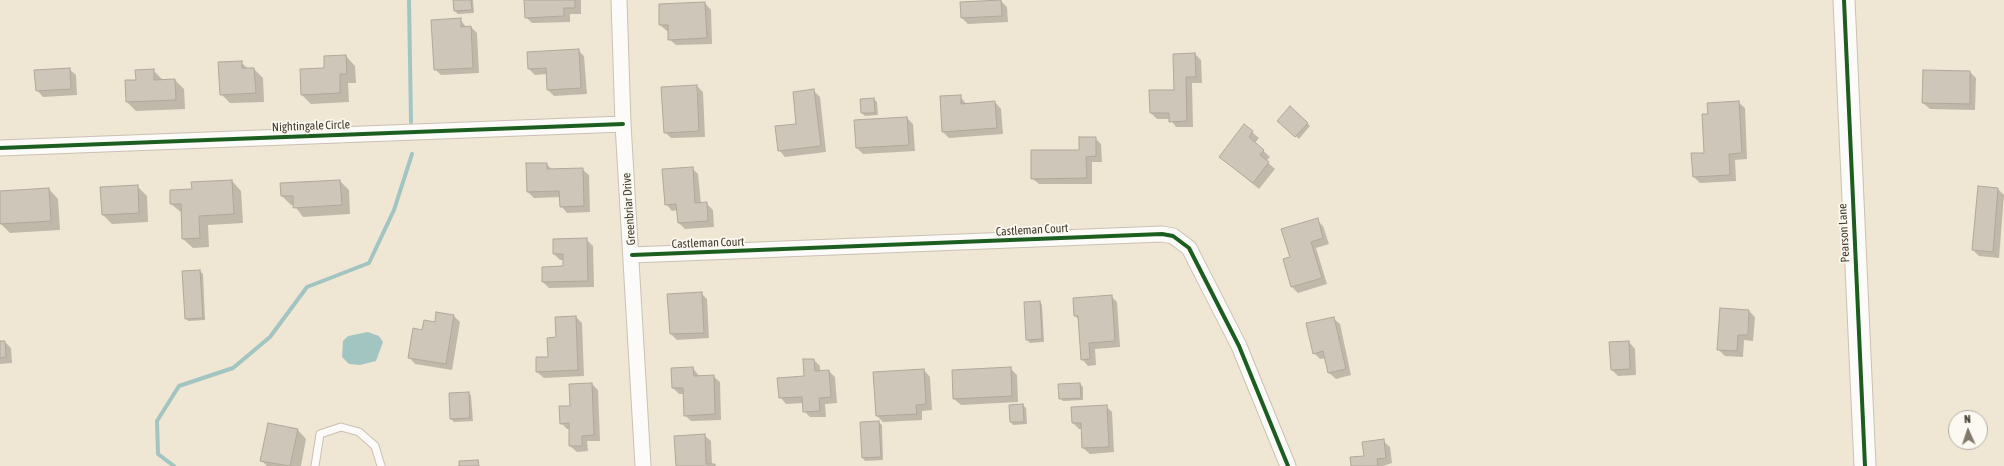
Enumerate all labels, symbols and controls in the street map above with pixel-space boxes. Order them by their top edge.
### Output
street label: Nightingale Circle [272,117,350,135]
street label: Greenbriar Drive [619,172,639,246]
street label: Pearson Lane [1835,203,1853,263]
street label: Castleman Court [995,221,1069,239]
street label: Castleman Court [671,235,745,251]
north arrow [1948,410,1988,450]
text: N [1964,413,1971,425]

